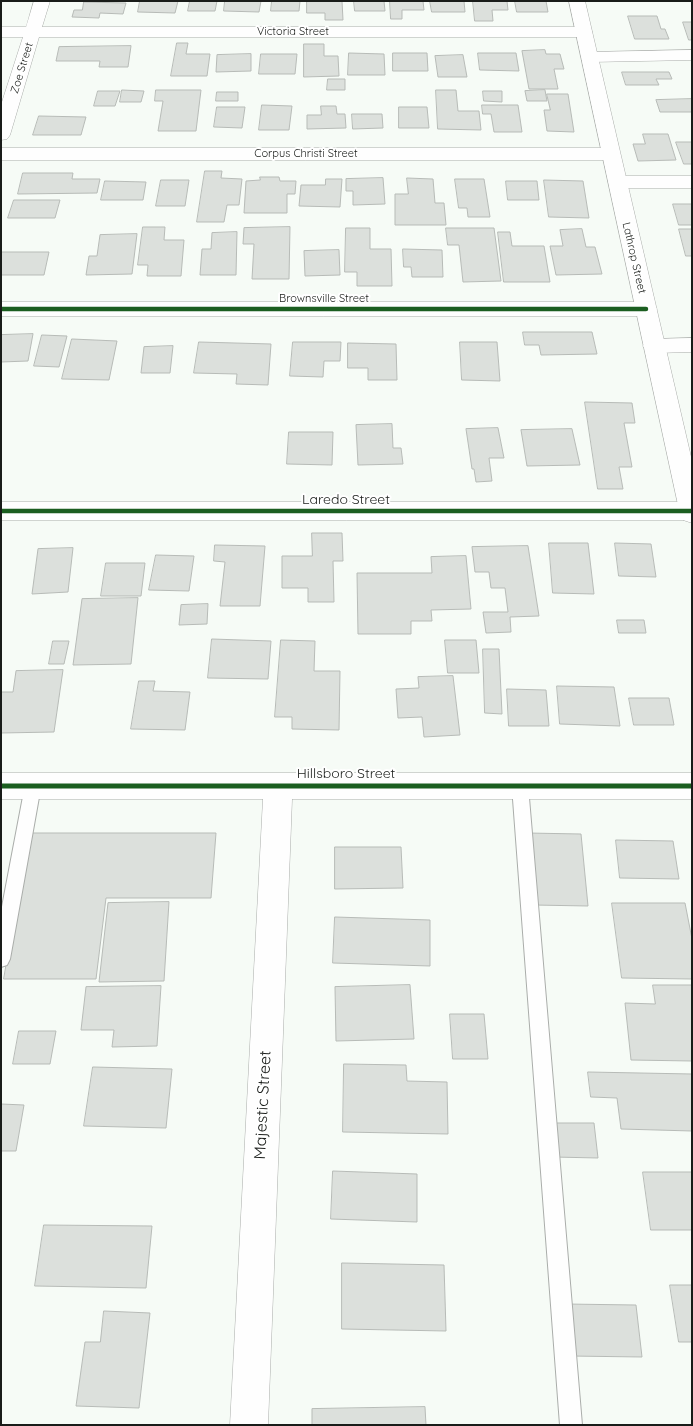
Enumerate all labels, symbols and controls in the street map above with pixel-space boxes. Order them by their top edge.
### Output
street label: Victoria Street [257,25,329,39]
street label: Zoe Street [8,41,36,95]
street label: Corpus Christi Street [254,147,358,161]
street label: Lathrop Street [619,221,649,295]
street label: Brownsville Street [279,292,369,306]
street label: Laredo Street [302,492,390,508]
street label: Hillsboro Street [297,766,395,782]
street label: Majestic Street [251,1050,275,1160]

